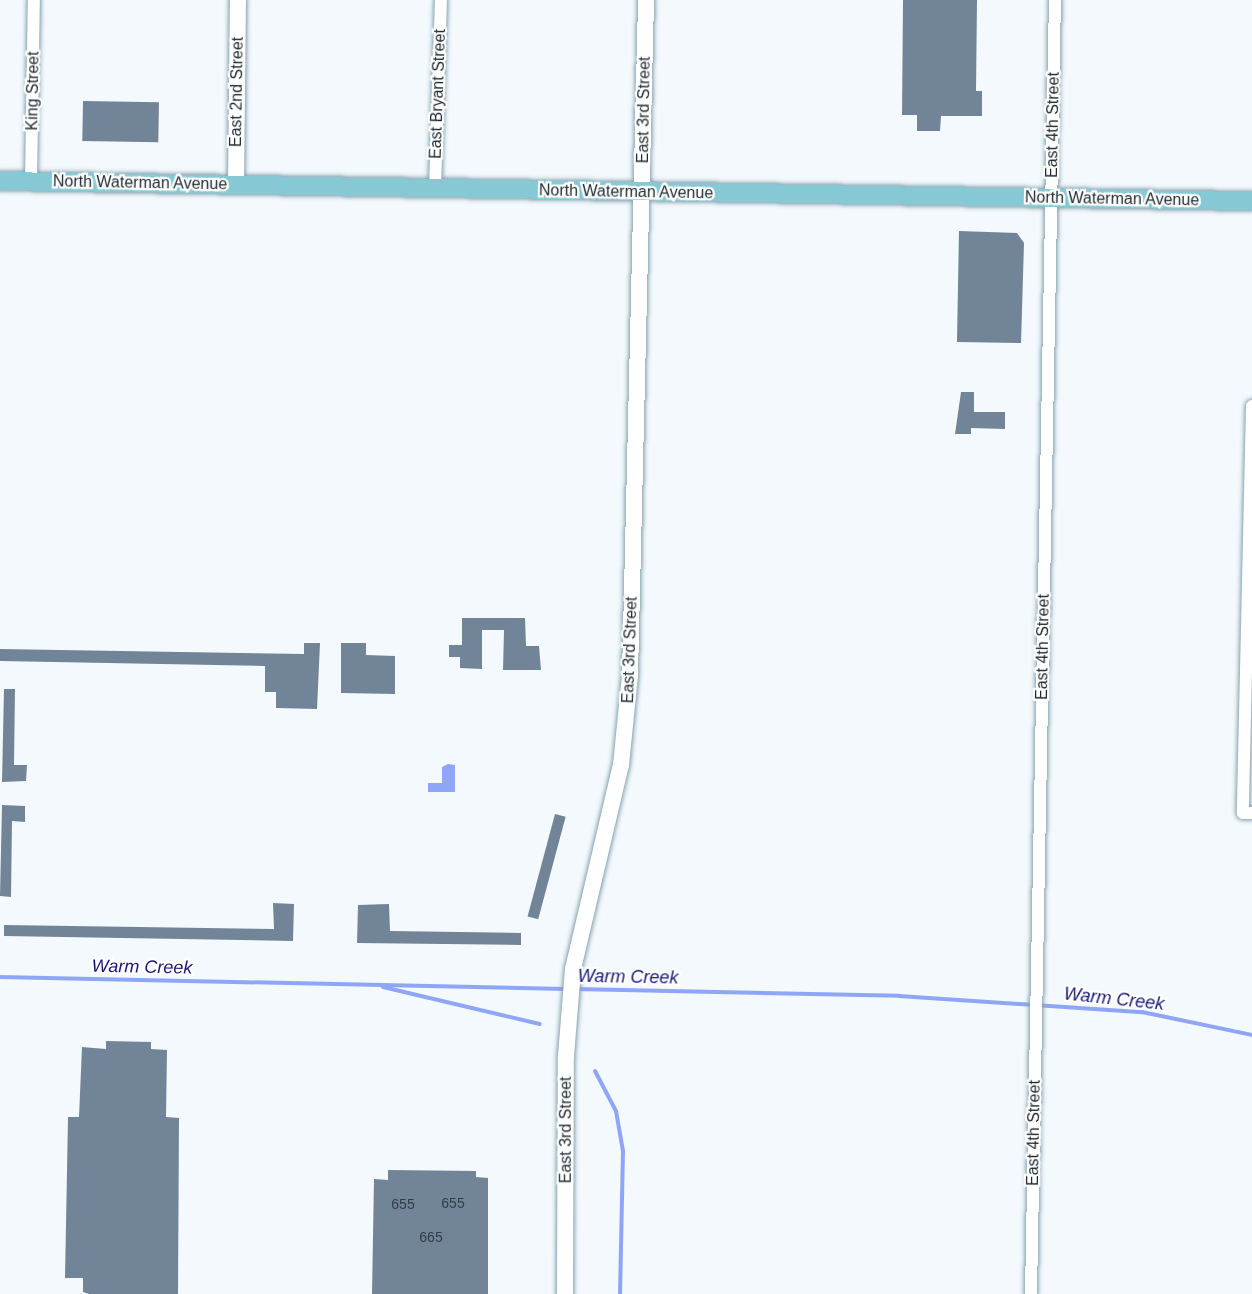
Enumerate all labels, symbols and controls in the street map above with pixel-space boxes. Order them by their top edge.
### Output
street label: East Bryant Street [426,29,450,159]
street label: East 2nd Street [226,37,248,147]
street label: King Street [23,51,43,131]
street label: East 3rd Street [633,56,655,164]
street label: East 4th Street [1042,72,1064,178]
street label: North Waterman Avenue [52,172,228,194]
street label: North Waterman Avenue [538,181,714,203]
street label: North Waterman Avenue [1024,188,1200,210]
street label: East 4th Street [1032,594,1054,700]
street label: East 3rd Street [619,596,641,704]
water label: Warm Creek [91,955,193,979]
water label: Warm Creek [577,965,679,989]
water label: Warm Creek [1063,983,1165,1015]
street label: East 3rd Street [556,1077,576,1183]
street label: East 4th Street [1023,1080,1045,1186]
house number: 655 [441,1195,465,1211]
house number: 655 [391,1196,415,1212]
house number: 665 [419,1229,443,1245]

